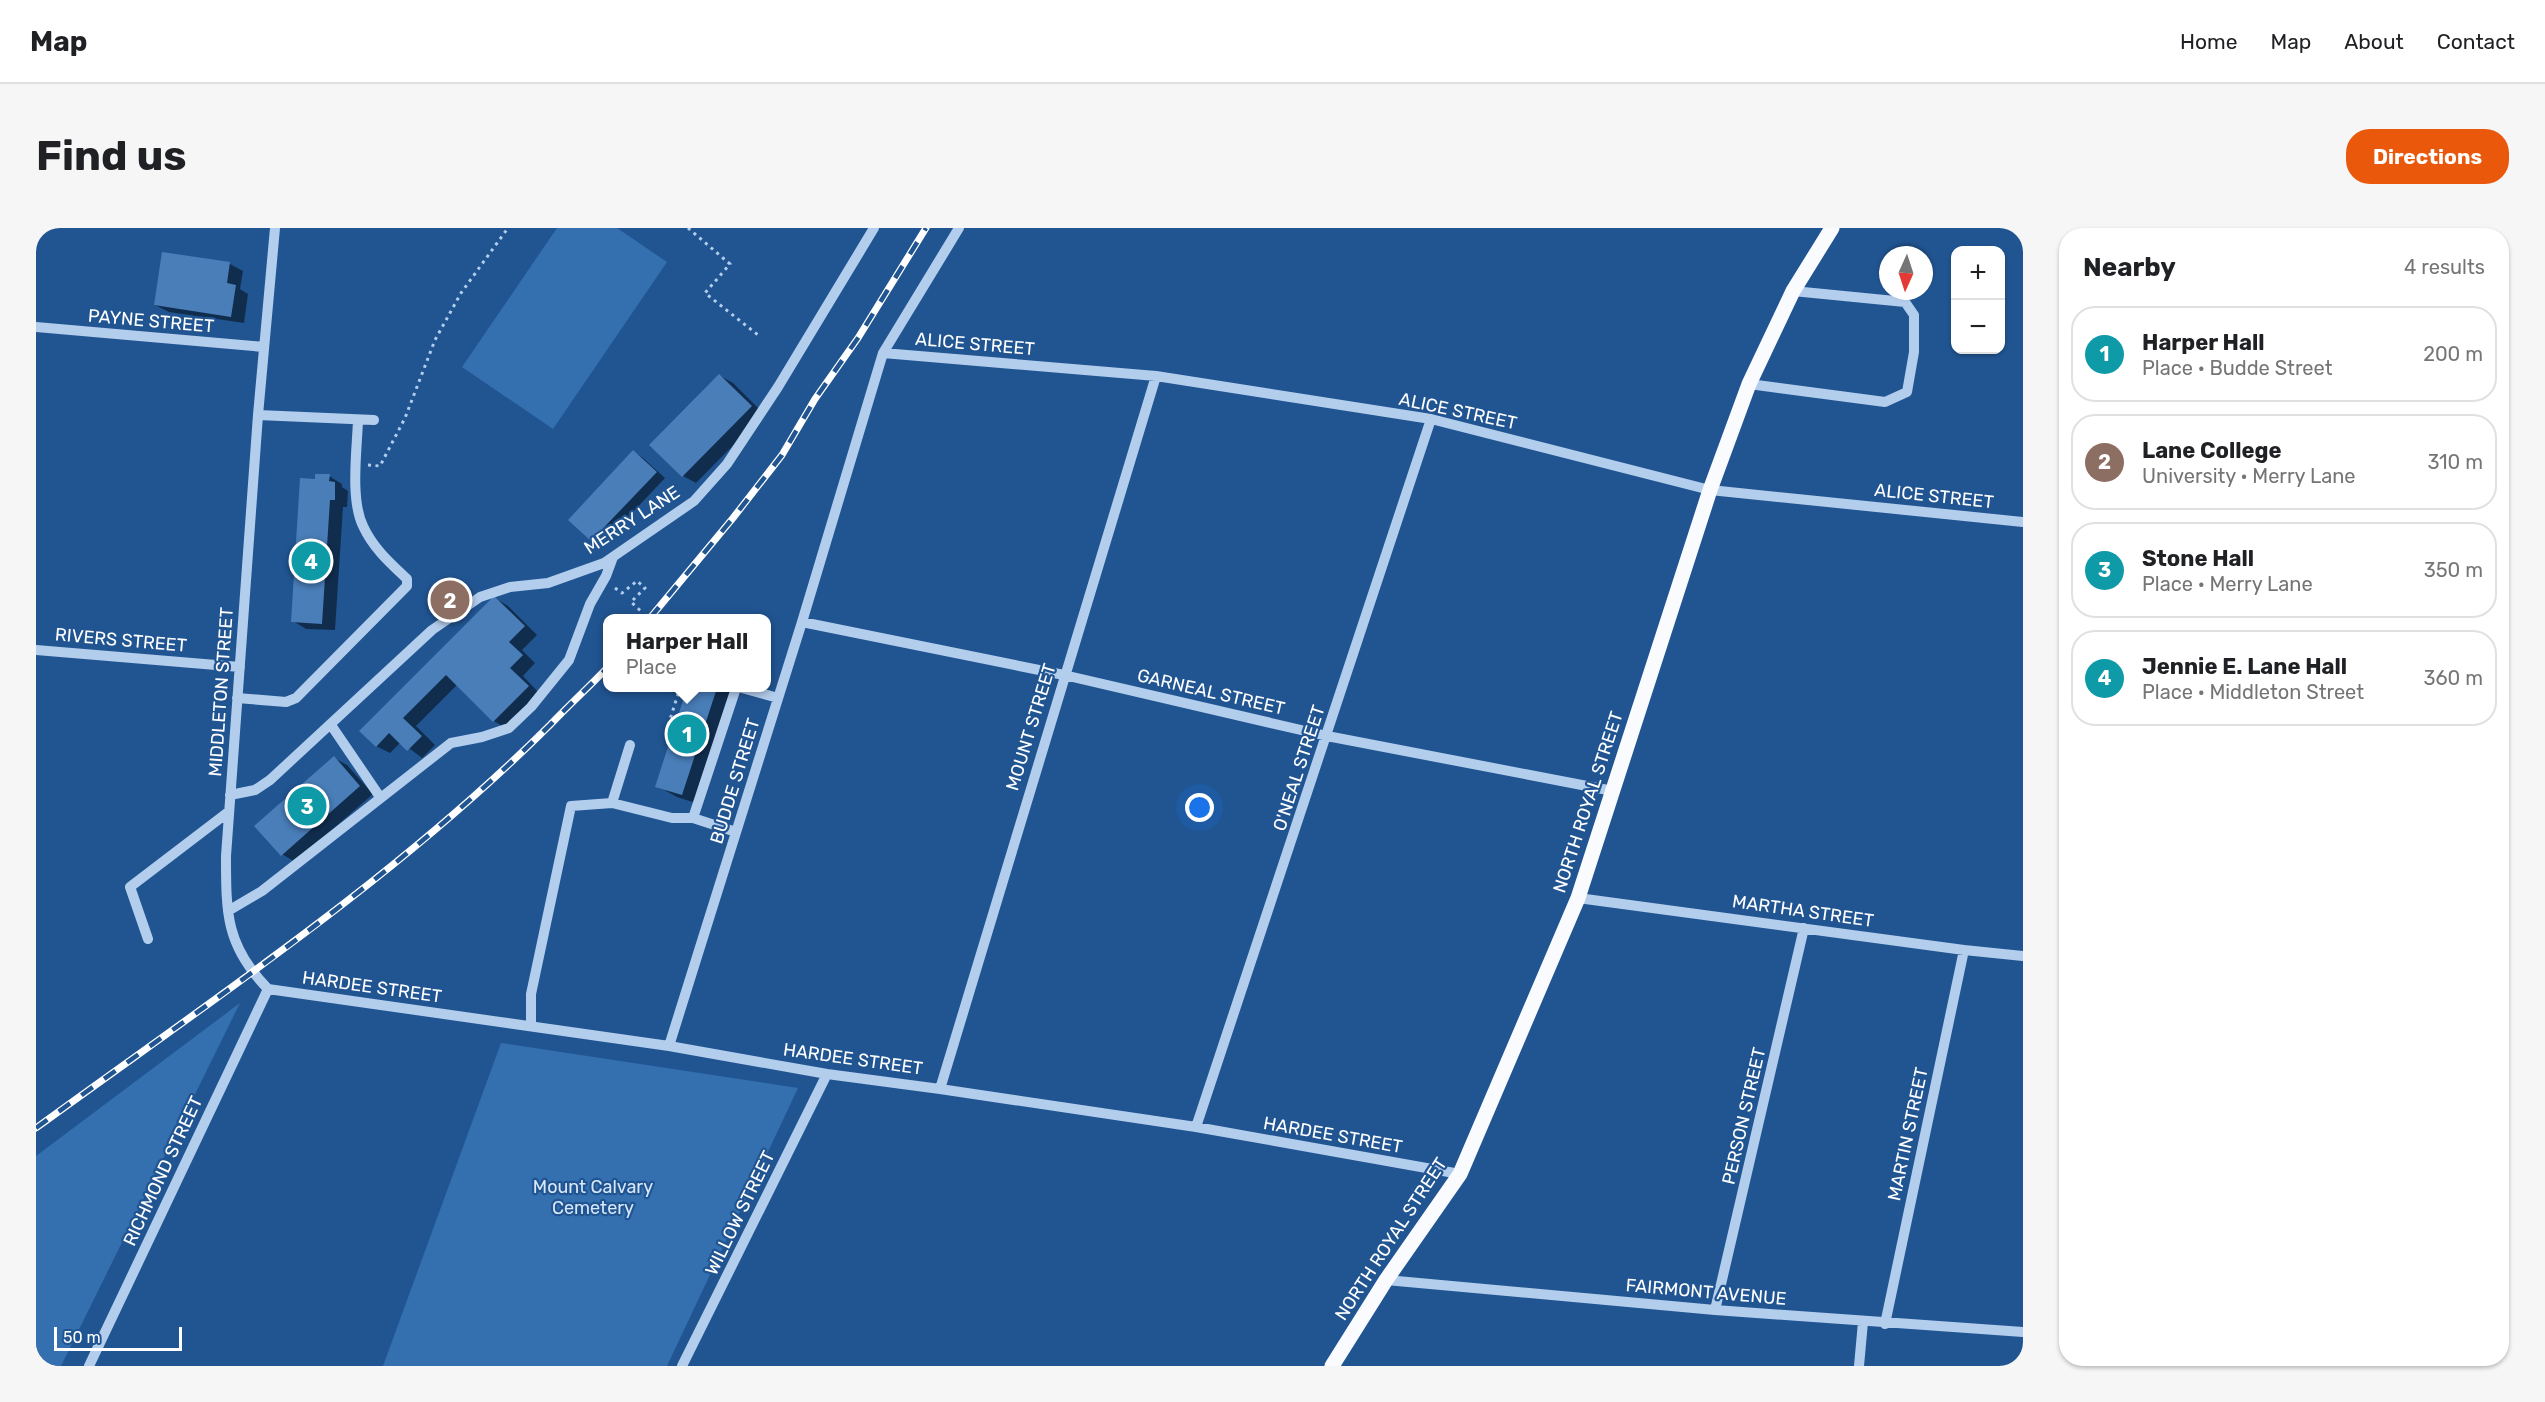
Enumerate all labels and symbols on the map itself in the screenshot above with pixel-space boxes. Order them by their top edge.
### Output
north arrow [1879,246,1933,300]
street label: PAYNE STREET [87,305,215,337]
street label: ALICE STREET [914,328,1036,360]
street label: ALICE STREET [1397,388,1519,434]
street label: ALICE STREET [1873,479,1995,513]
street label: MERRY LANE [580,481,684,559]
pin: 4 [292,538,330,584]
pin: 2 [430,578,470,622]
street label: MIDDLETON STREET [204,607,238,777]
street label: RIVERS STREET [54,623,188,657]
street label: MOUNT STREET [1001,661,1061,793]
street label: GARNEAL STREET [1135,664,1287,720]
street label: O'NEAL STREET [1268,702,1330,834]
street label: NORTH ROYAL STREET [1548,709,1628,895]
pin: 1 [668,712,706,756]
street label: BUDDE STREET [705,715,765,847]
pin: 3 [288,784,326,828]
your location [1185,793,1214,822]
street label: MARTHA STREET [1731,890,1875,932]
street label: HARDEE STREET [301,966,443,1008]
street label: HARDEE STREET [782,1038,924,1080]
street label: PERSON STREET [1718,1045,1770,1187]
street label: MARTIN STREET [1883,1065,1933,1203]
street label: RICHMOND STREET [119,1093,207,1249]
street label: HARDEE STREET [1262,1112,1404,1158]
street label: WILLOW STREET [700,1147,780,1279]
street label: NORTH ROYAL STREET [1330,1154,1452,1324]
park label: Mount Calvary Cemetery [533,1176,653,1219]
street label: FAIRMONT AVENUE [1625,1274,1787,1310]
scale bar [54,1324,182,1352]

